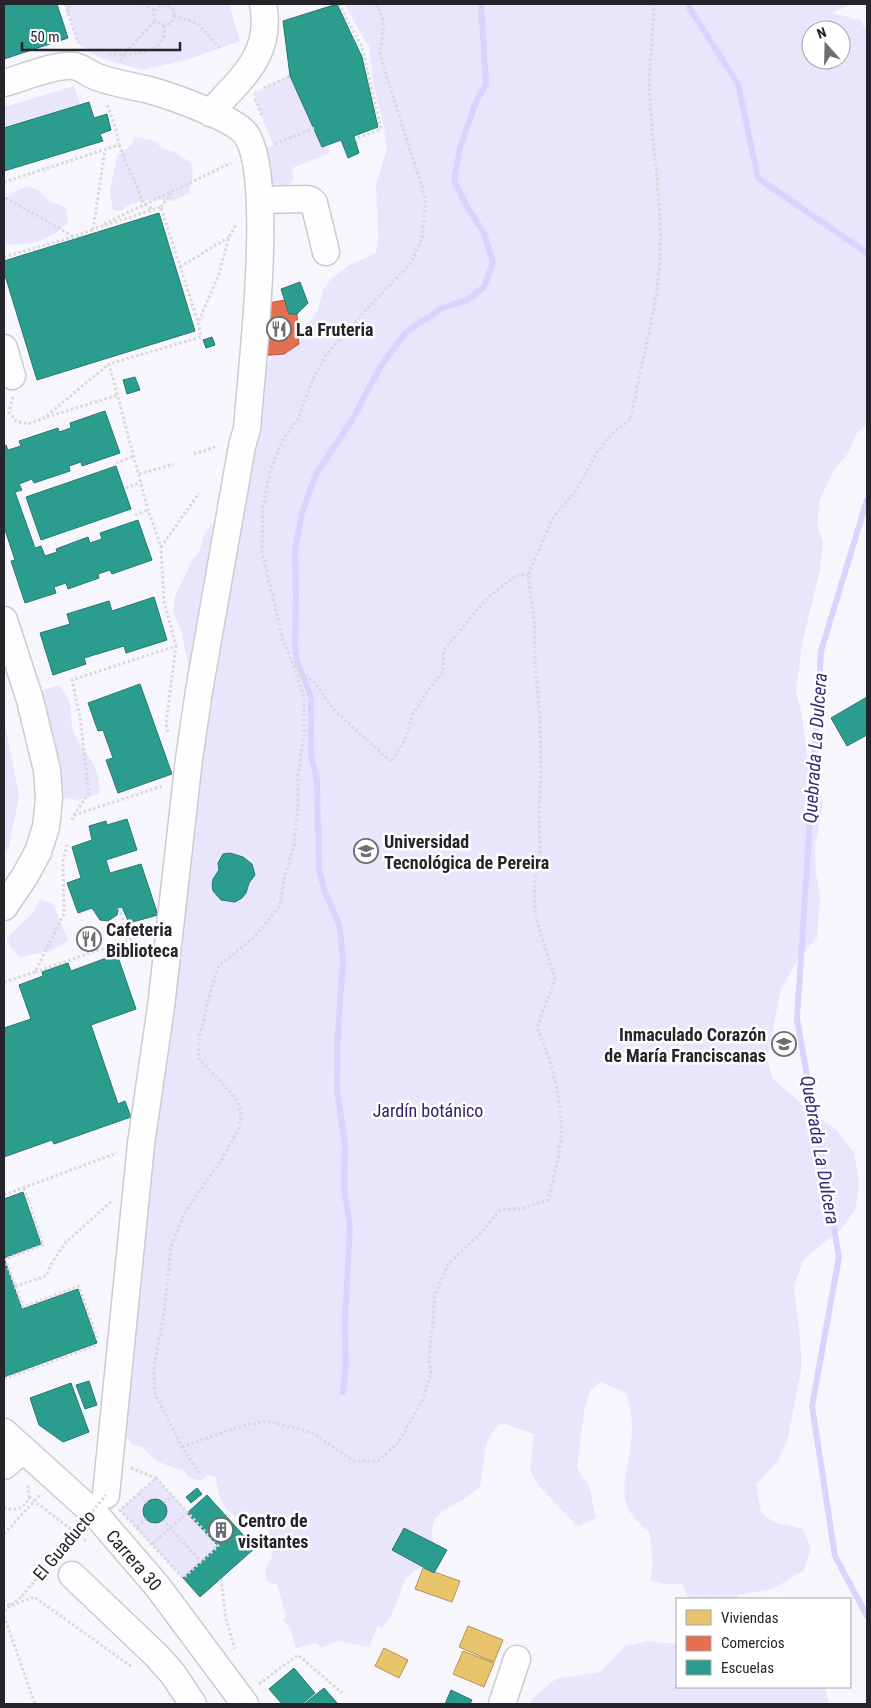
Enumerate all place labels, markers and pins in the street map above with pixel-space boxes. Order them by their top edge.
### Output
restaurant icon: La Fruteria [266,316,292,342]
place label: La Fruteria [296,319,374,340]
place label: Universidad Tecnológica de Pereira [384,831,549,873]
school or university icon: Universidad Tecnológica de Pereira [353,838,379,864]
place label: Cafeteria Biblioteca [106,919,178,961]
restaurant icon: Cafeteria Biblioteca [76,926,102,952]
place label: Inmaculado Corazón de María Franciscanas [604,1024,766,1066]
school or university icon: Inmaculado Corazón de María Franciscanas [771,1031,797,1057]
place label: Centro de visitantes [238,1510,309,1552]
building icon: Centro de visitantes [208,1517,234,1543]

